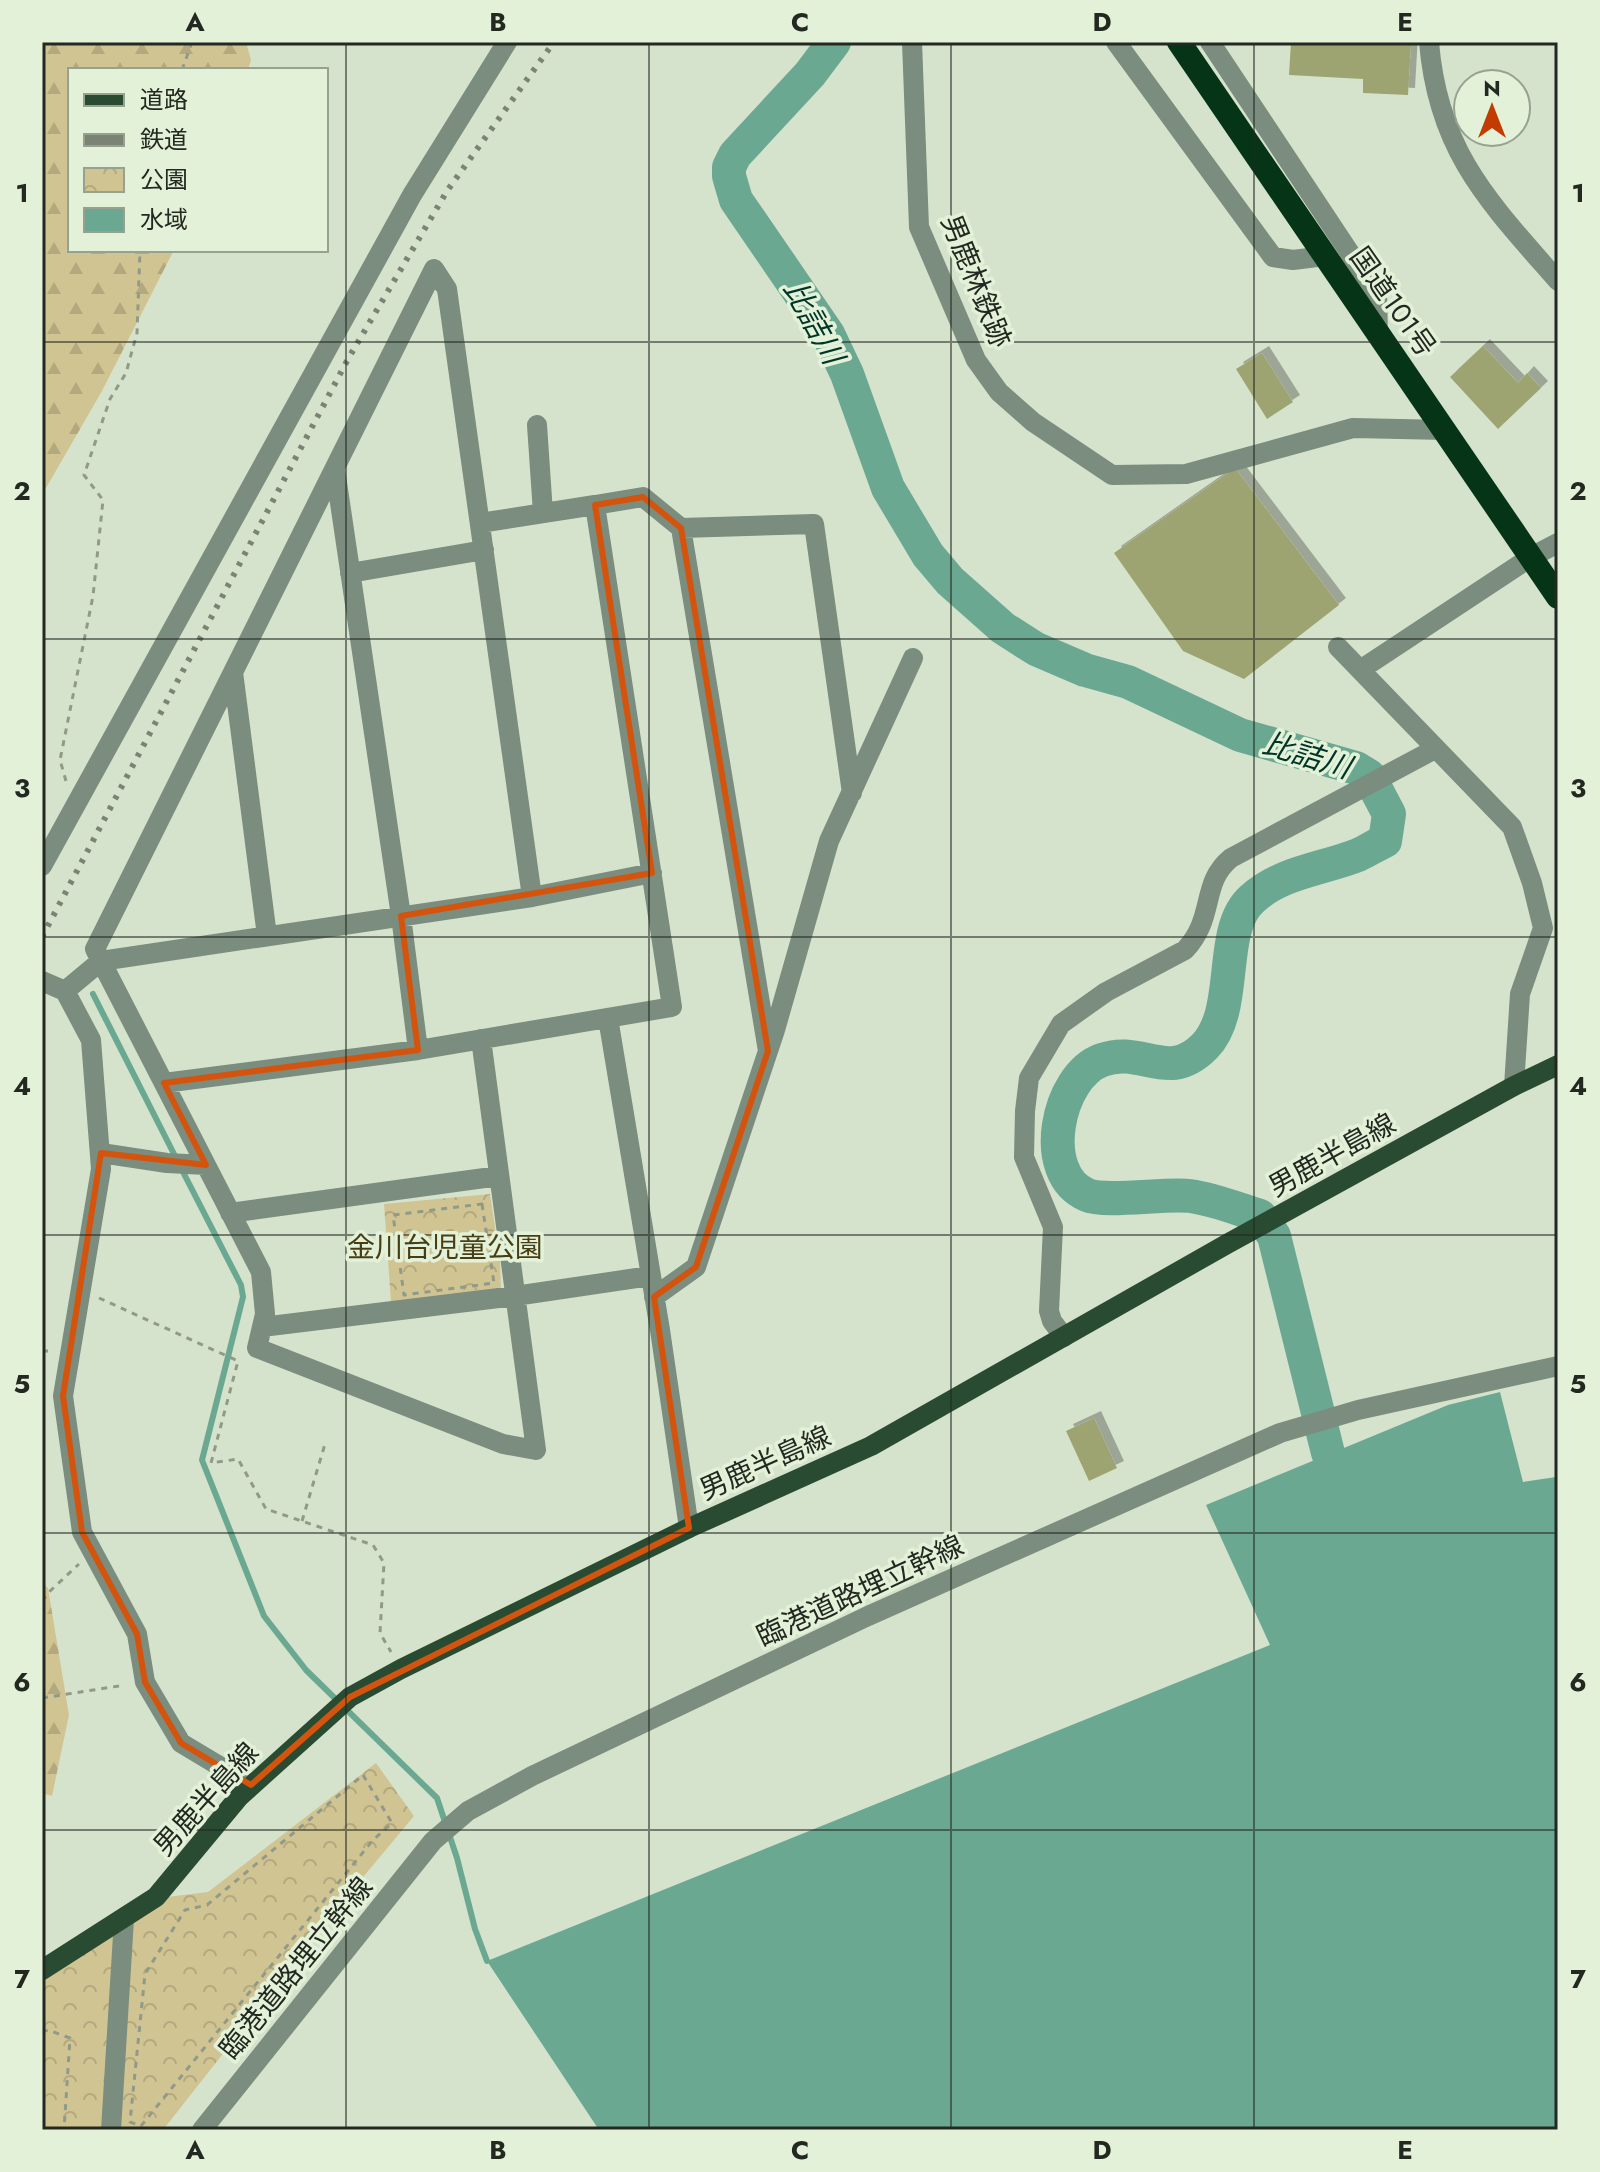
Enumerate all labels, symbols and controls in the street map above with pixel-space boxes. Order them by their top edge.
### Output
text: A [184,3,205,41]
text: B [489,3,507,41]
text: C [791,3,809,41]
text: D [1092,3,1112,41]
text: E [1397,3,1413,41]
legend [68,68,328,252]
north arrow [1452,68,1532,148]
text: N [1483,72,1501,104]
text: 道路 [140,82,188,117]
text: 鉄道 [140,122,188,157]
text: 公園 [140,162,188,197]
text: 1 [15,174,29,212]
text: 1 [1571,174,1585,212]
text: 水域 [140,202,188,237]
street label: 男鹿林鉄跡 [931,208,1021,354]
street label: 国道101号 [1340,239,1446,365]
water label: 比詰川 [773,272,856,374]
text: 2 [13,472,31,510]
text: 2 [1569,472,1587,510]
water label: 比詰川 [1258,721,1359,790]
text: 3 [14,769,30,807]
text: 3 [1570,769,1586,807]
text: 4 [13,1067,31,1105]
text: 4 [1569,1067,1587,1105]
street label: 男鹿半島線 [1261,1103,1403,1207]
park label: 金川台児童公園 [347,1227,543,1268]
text: 5 [14,1365,30,1403]
text: 5 [1570,1365,1586,1403]
street label: 男鹿半島線 [693,1416,837,1510]
street label: 臨港道路埋立幹線 [750,1525,970,1657]
text: 6 [13,1663,31,1701]
text: 6 [1569,1663,1587,1701]
street label: 男鹿半島線 [144,1733,268,1865]
street label: 臨港道路埋立幹線 [210,1868,382,2068]
text: 7 [14,1960,30,1998]
text: 7 [1570,1960,1586,1998]
text: A [184,2131,205,2169]
text: B [489,2131,507,2169]
text: C [791,2131,809,2169]
text: D [1092,2131,1112,2169]
text: E [1397,2131,1413,2169]

